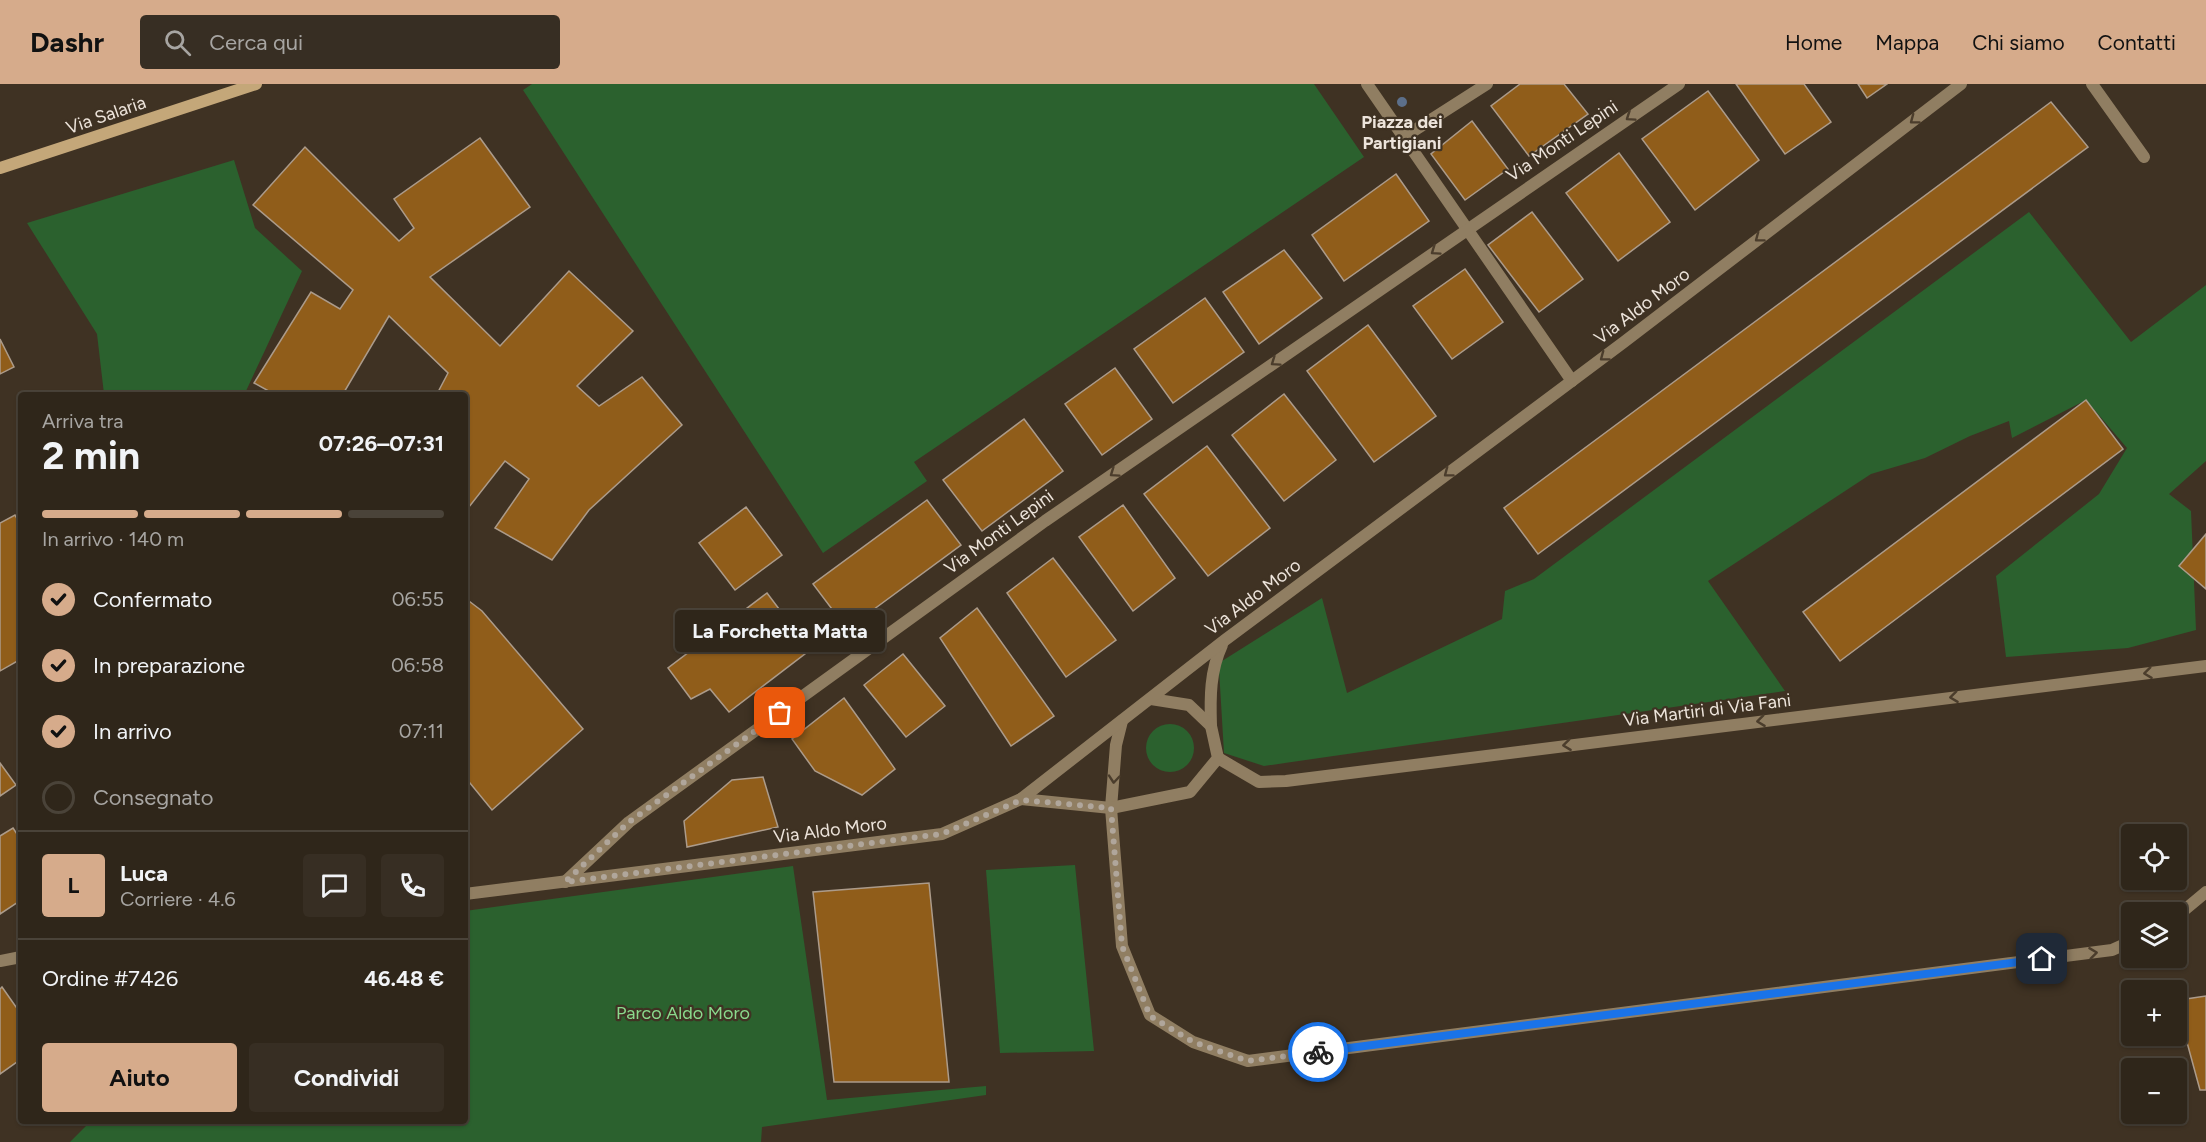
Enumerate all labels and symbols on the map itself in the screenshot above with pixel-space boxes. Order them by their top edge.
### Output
street label: Via Salaria [63,91,149,139]
marker: Piazza dei Partigiani [1395,95,1409,109]
street label: Via Monti Lepini [1502,96,1622,186]
one-way arrow [1626,110,1637,121]
place label: Piazza dei Partigiani [1361,111,1443,154]
one-way arrow [1910,112,1921,123]
one-way arrow [1755,231,1766,242]
one-way arrow [1430,244,1441,255]
street label: Via Aldo Moro [1590,263,1694,349]
one-way arrow [1600,349,1611,360]
one-way arrow [1270,355,1281,366]
one-way arrow [1110,466,1121,477]
one-way arrow [1444,466,1455,477]
street label: Via Monti Lepini [940,485,1058,579]
street label: Via Aldo Moro [1201,554,1305,640]
callout: La Forchetta Matta [675,611,885,653]
one-way arrow [2143,666,2153,679]
pin [754,687,805,738]
street label: Via Martiri di Via Fani [1622,689,1792,731]
one-way arrow [1950,690,1959,703]
one-way arrow [1756,714,1766,727]
one-way arrow [1563,739,1572,751]
one-way arrow [1107,775,1120,784]
street label: Via Aldo Moro [772,812,888,848]
pin [2016,933,2067,984]
one-way arrow [2089,947,2098,959]
park label: Parco Aldo Moro [616,1002,750,1024]
courier [1288,1022,1348,1082]

